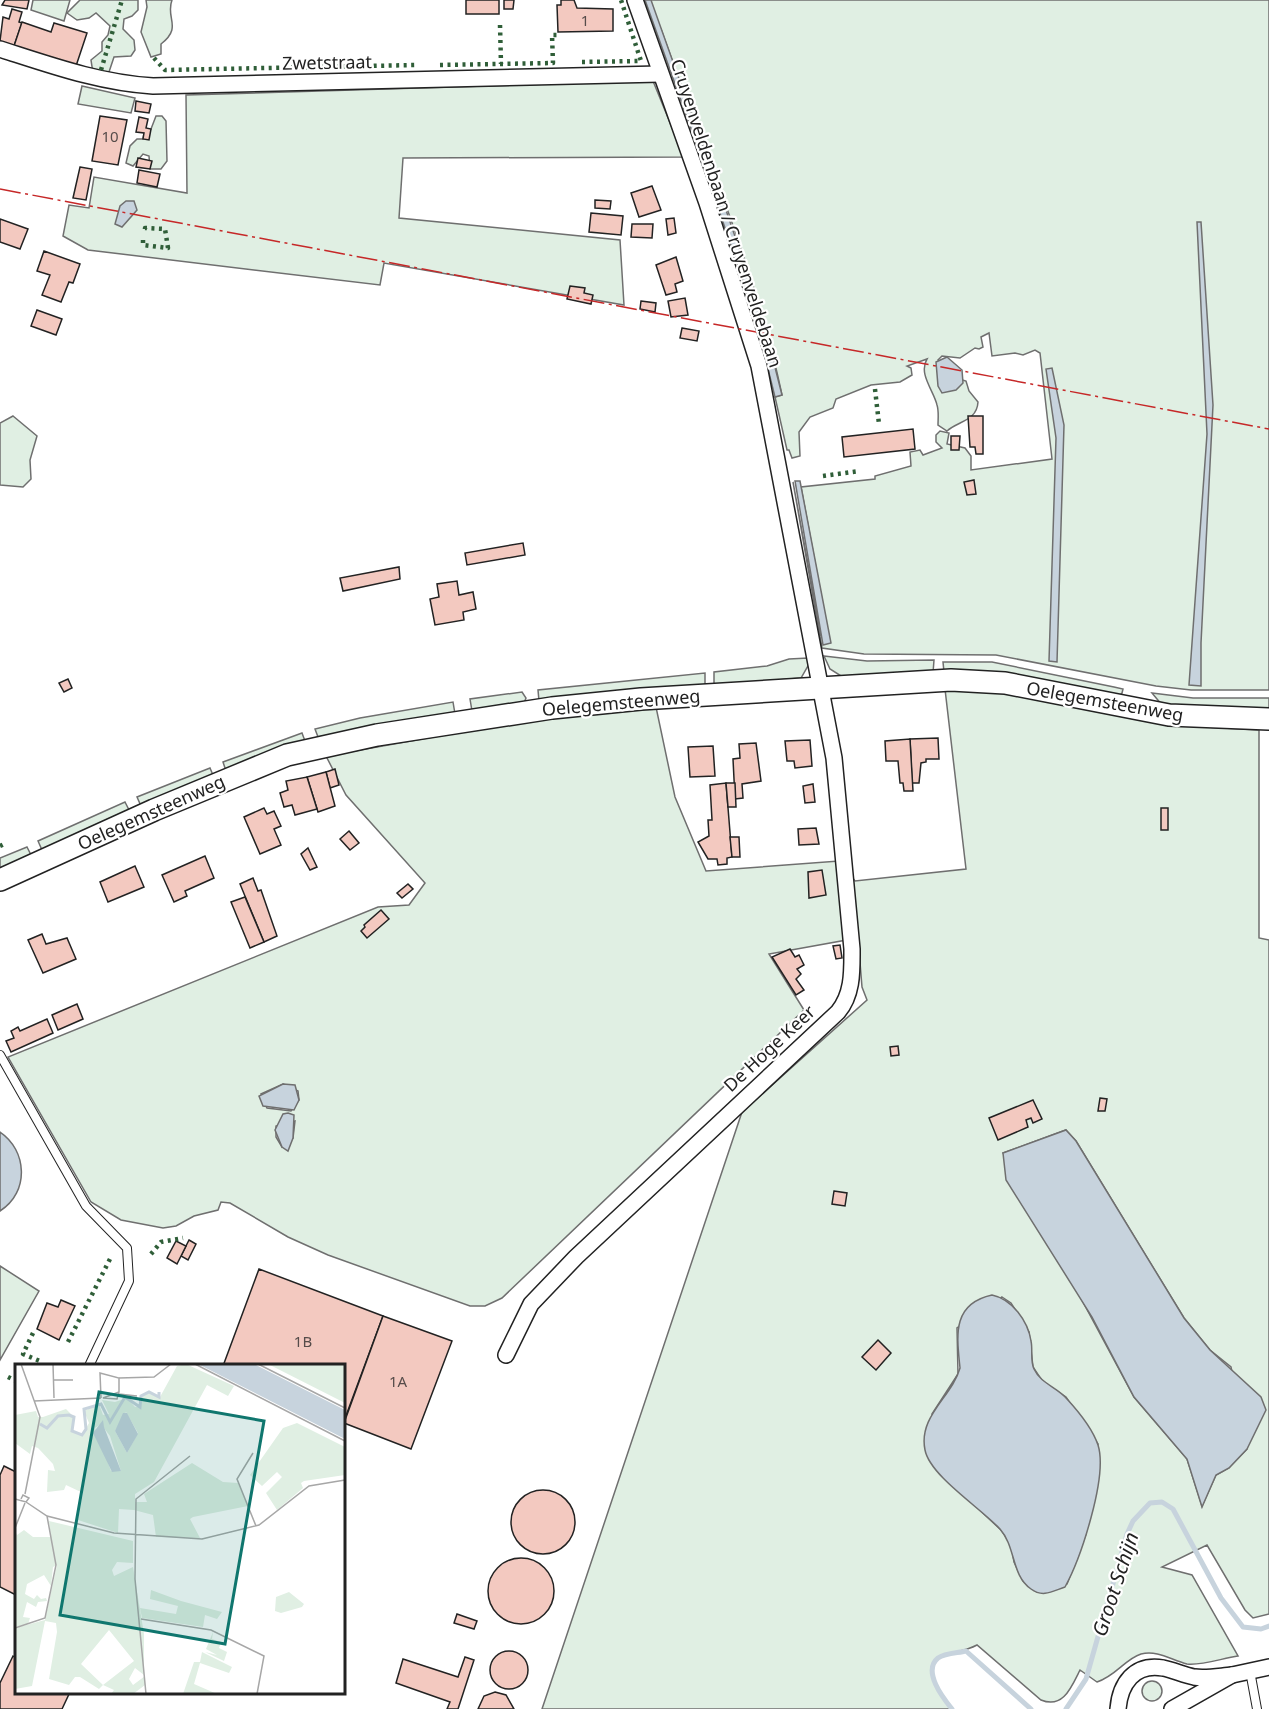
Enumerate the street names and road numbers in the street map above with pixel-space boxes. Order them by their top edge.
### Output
street label: Zwetstraat [282,49,373,75]
street label: Cruyenveldenbaan / Cruyenveldebaan [666,56,788,370]
street label: Oelegemsteenweg [1025,675,1185,727]
street label: Oelegemsteenweg [541,683,701,721]
street label: Oelegemsteenweg [73,769,229,855]
street label: De Hoge Keer [718,999,820,1097]

